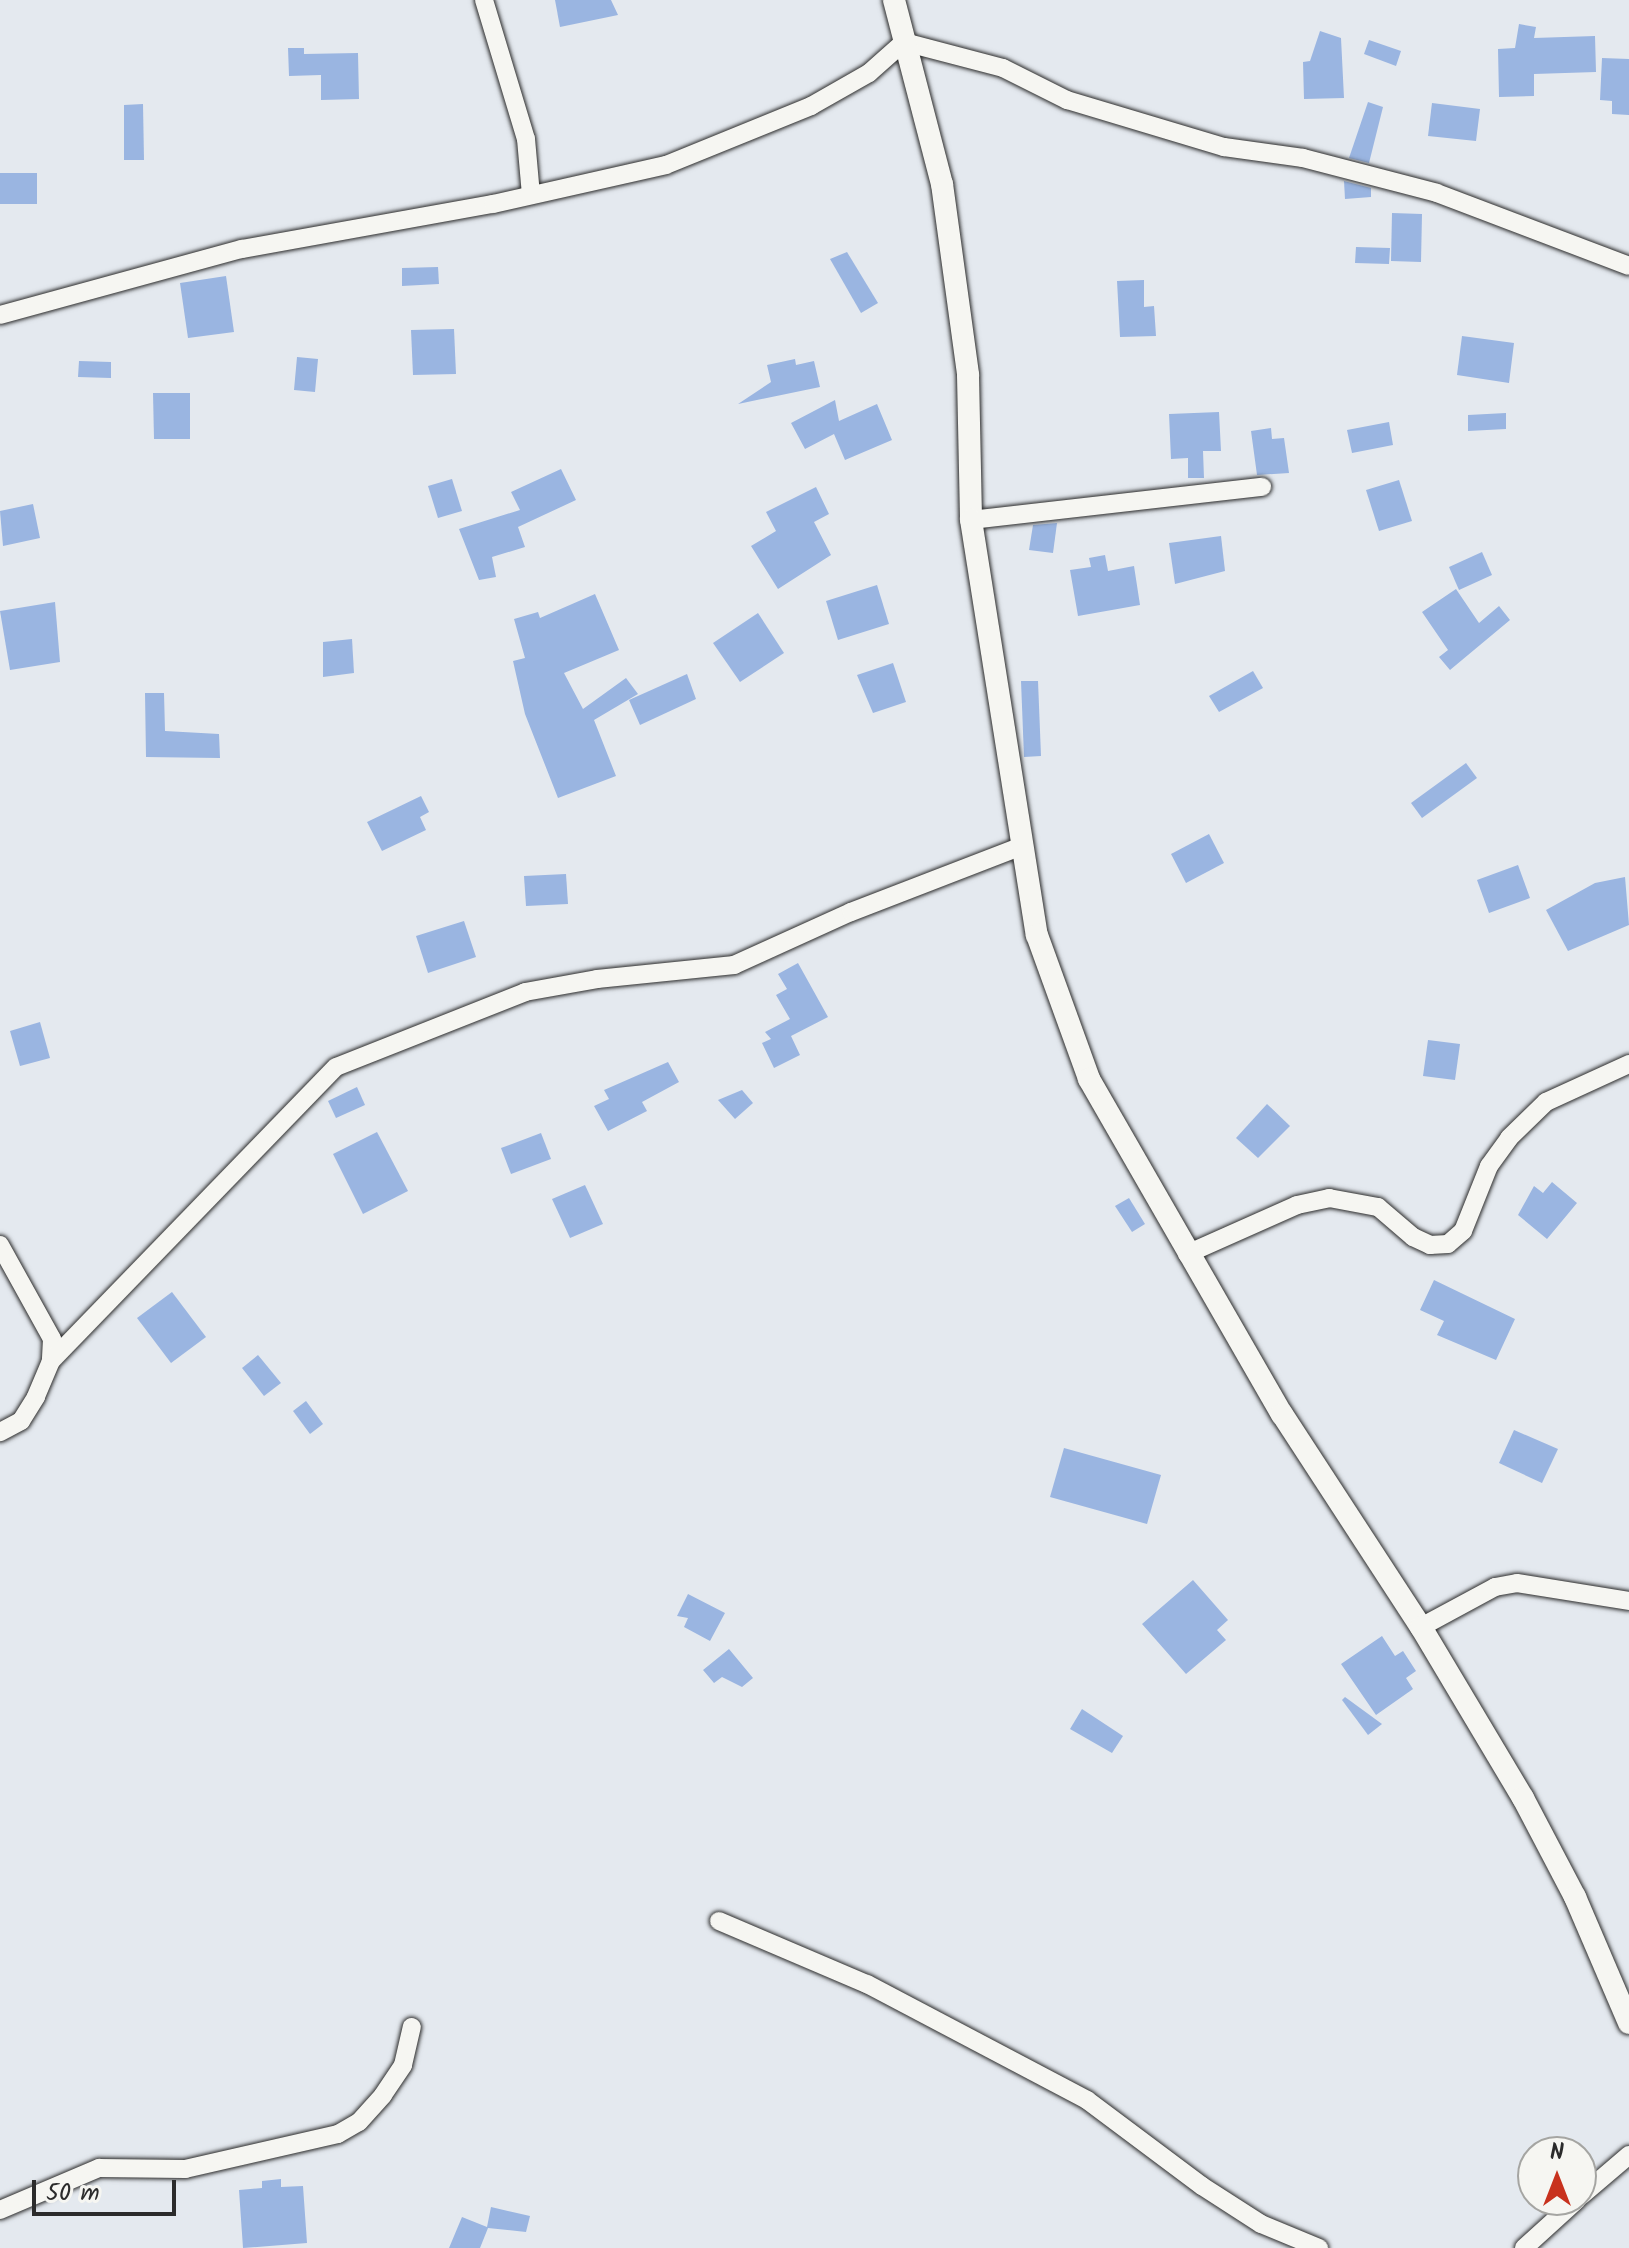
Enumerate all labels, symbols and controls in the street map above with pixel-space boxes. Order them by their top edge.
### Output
north arrow [1517,2136,1597,2216]
text: N [1550,2136,1564,2171]
scale bar [36,2164,180,2214]
text: 50 m [46,2174,100,2213]

